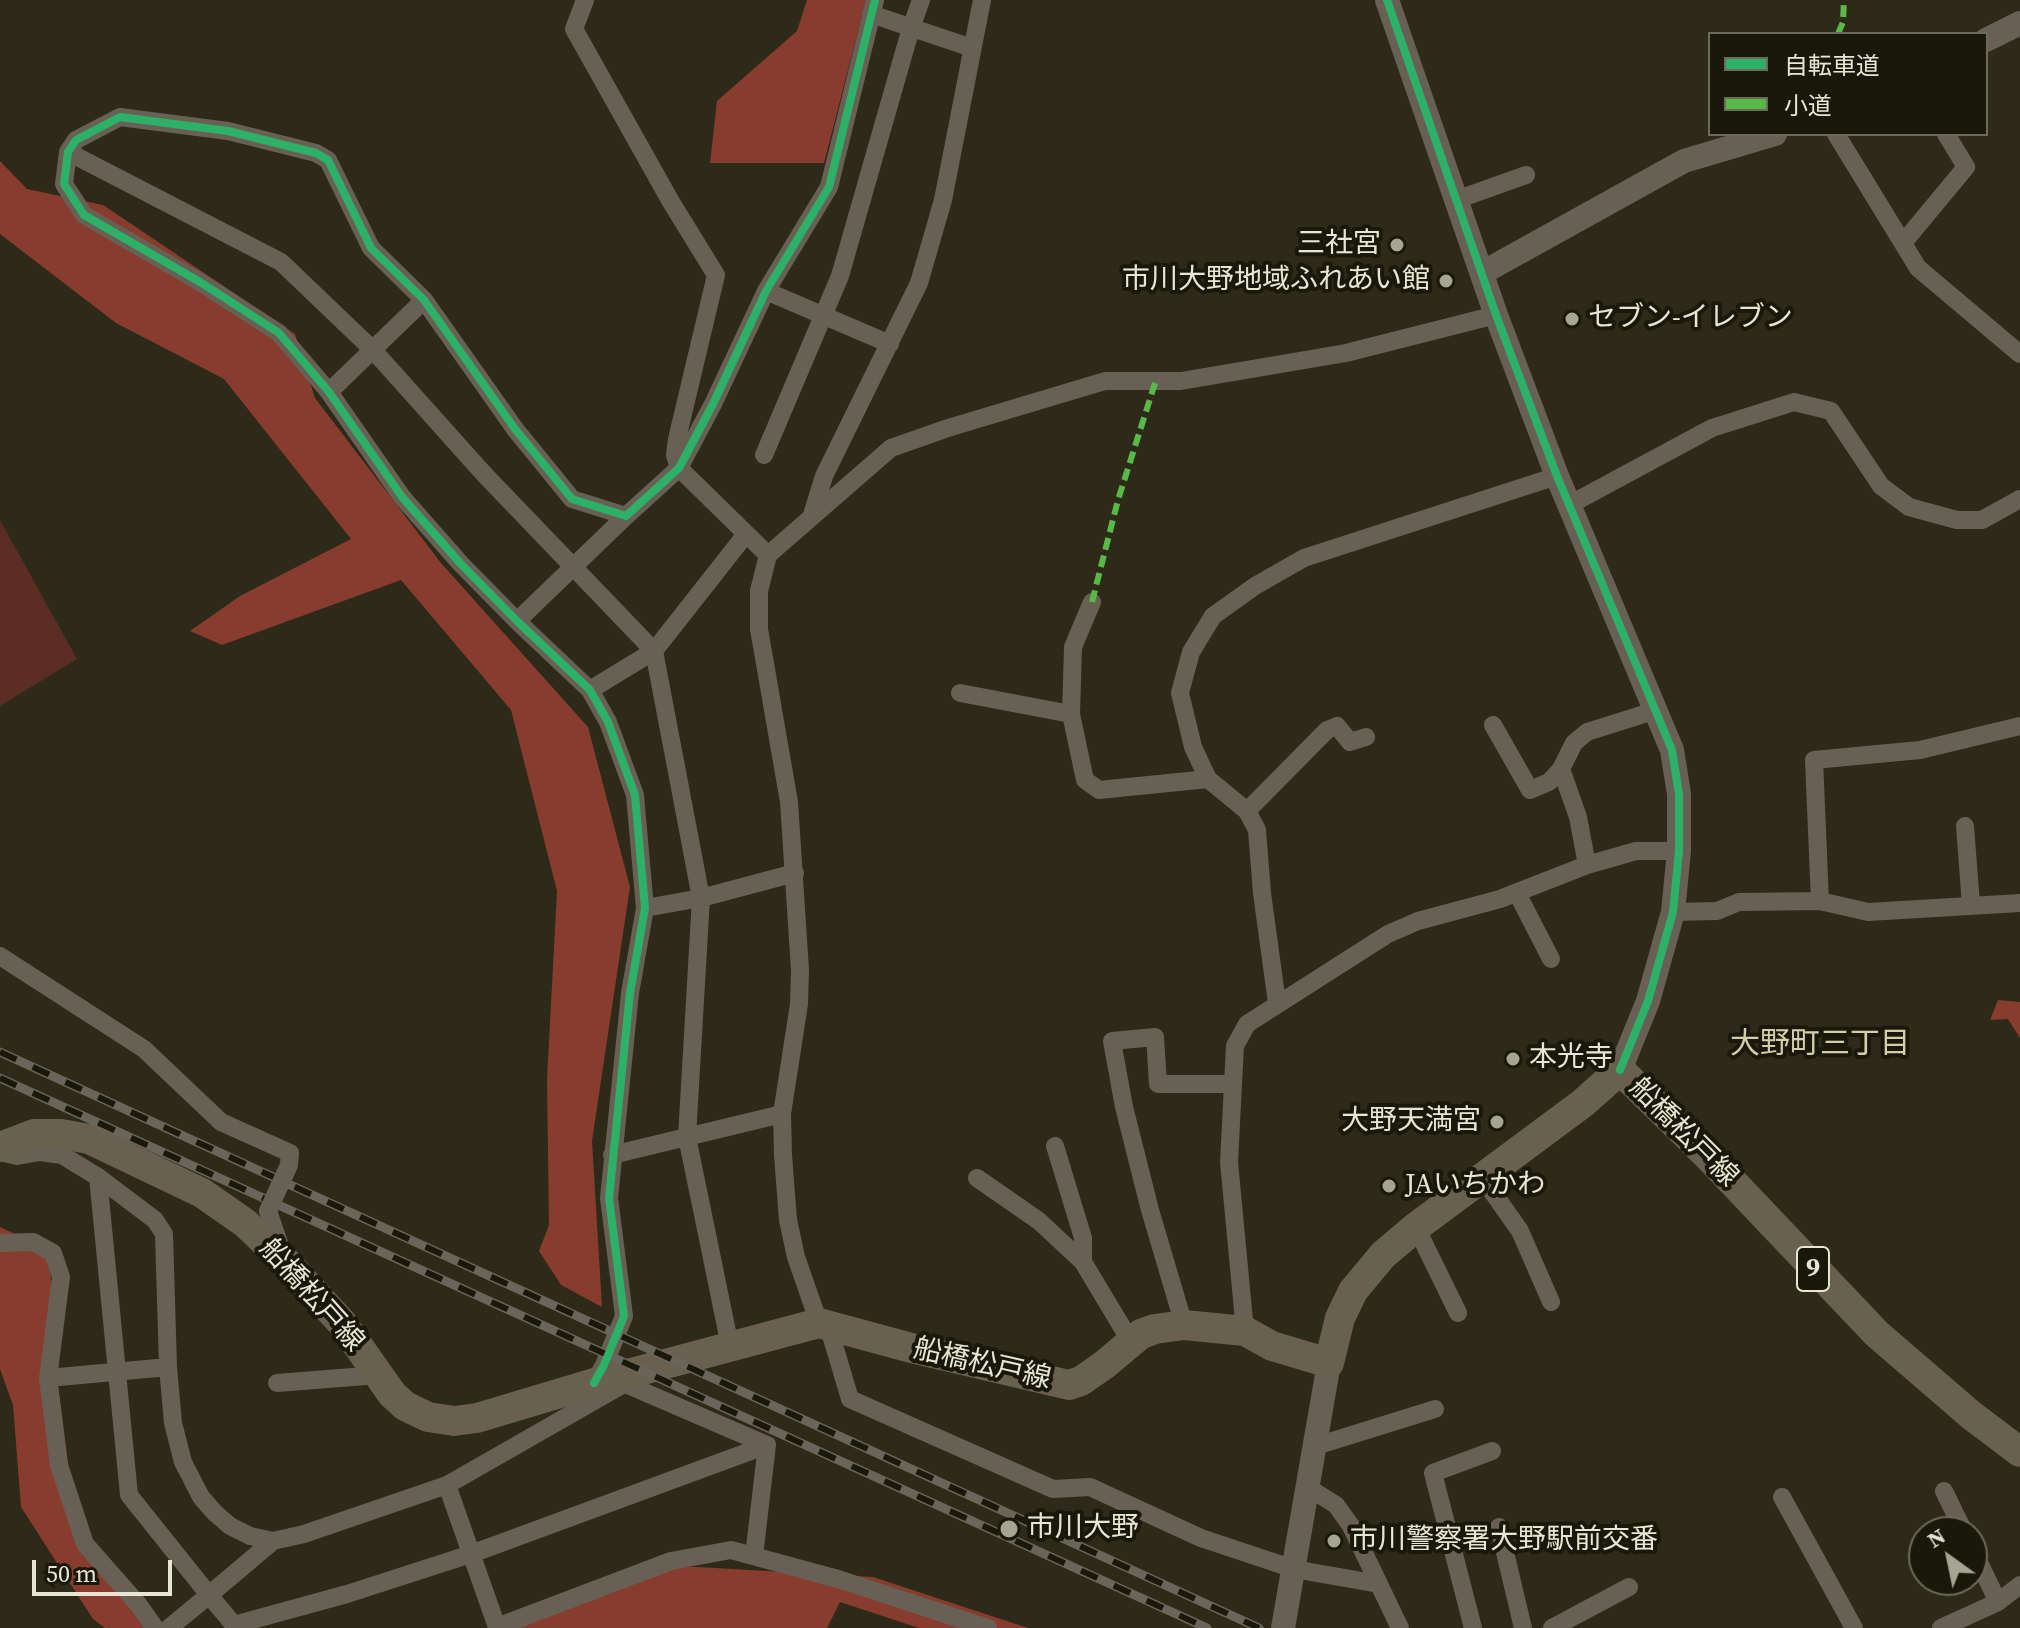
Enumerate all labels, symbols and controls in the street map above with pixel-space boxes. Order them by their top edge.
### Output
legend [1708,32,1988,136]
text: 自転車道 [1784,49,1880,82]
text: 小道 [1784,89,1832,122]
place label: 三社宮 [1297,228,1381,262]
marker: 三社宮 [1388,236,1406,254]
place label: 市川大野地域ふれあい館 [1122,264,1430,298]
marker: 市川大野地域ふれあい館 [1437,272,1455,290]
place label: セブン-イレブン [1588,302,1793,336]
marker: セブン-イレブン [1563,310,1581,328]
district label: 大野町三丁目 [1730,1027,1910,1063]
place label: 本光寺 [1529,1042,1613,1076]
marker: 本光寺 [1504,1050,1522,1068]
street label: 船橋松戸線 [1622,1072,1744,1194]
place label: 大野天満宮 [1341,1105,1481,1139]
marker: 大野天満宮 [1488,1113,1506,1131]
place label: JAいちかわ [1405,1169,1545,1203]
marker: JAいちかわ [1380,1177,1398,1195]
street label: 船橋松戸線 [252,1233,370,1359]
road number: 9 [1797,1247,1829,1291]
street label: 船橋松戸線 [910,1333,1054,1397]
place label: 市川大野 [1027,1512,1139,1546]
north arrow [1908,1516,1988,1596]
marker: 市川大野 [998,1518,1020,1540]
text: N [1921,1521,1951,1554]
place label: 市川警察署大野駅前交番 [1350,1524,1658,1558]
marker: 市川警察署大野駅前交番 [1325,1532,1343,1550]
scale bar [36,1544,176,1594]
text: 50 m [46,1557,97,1590]

